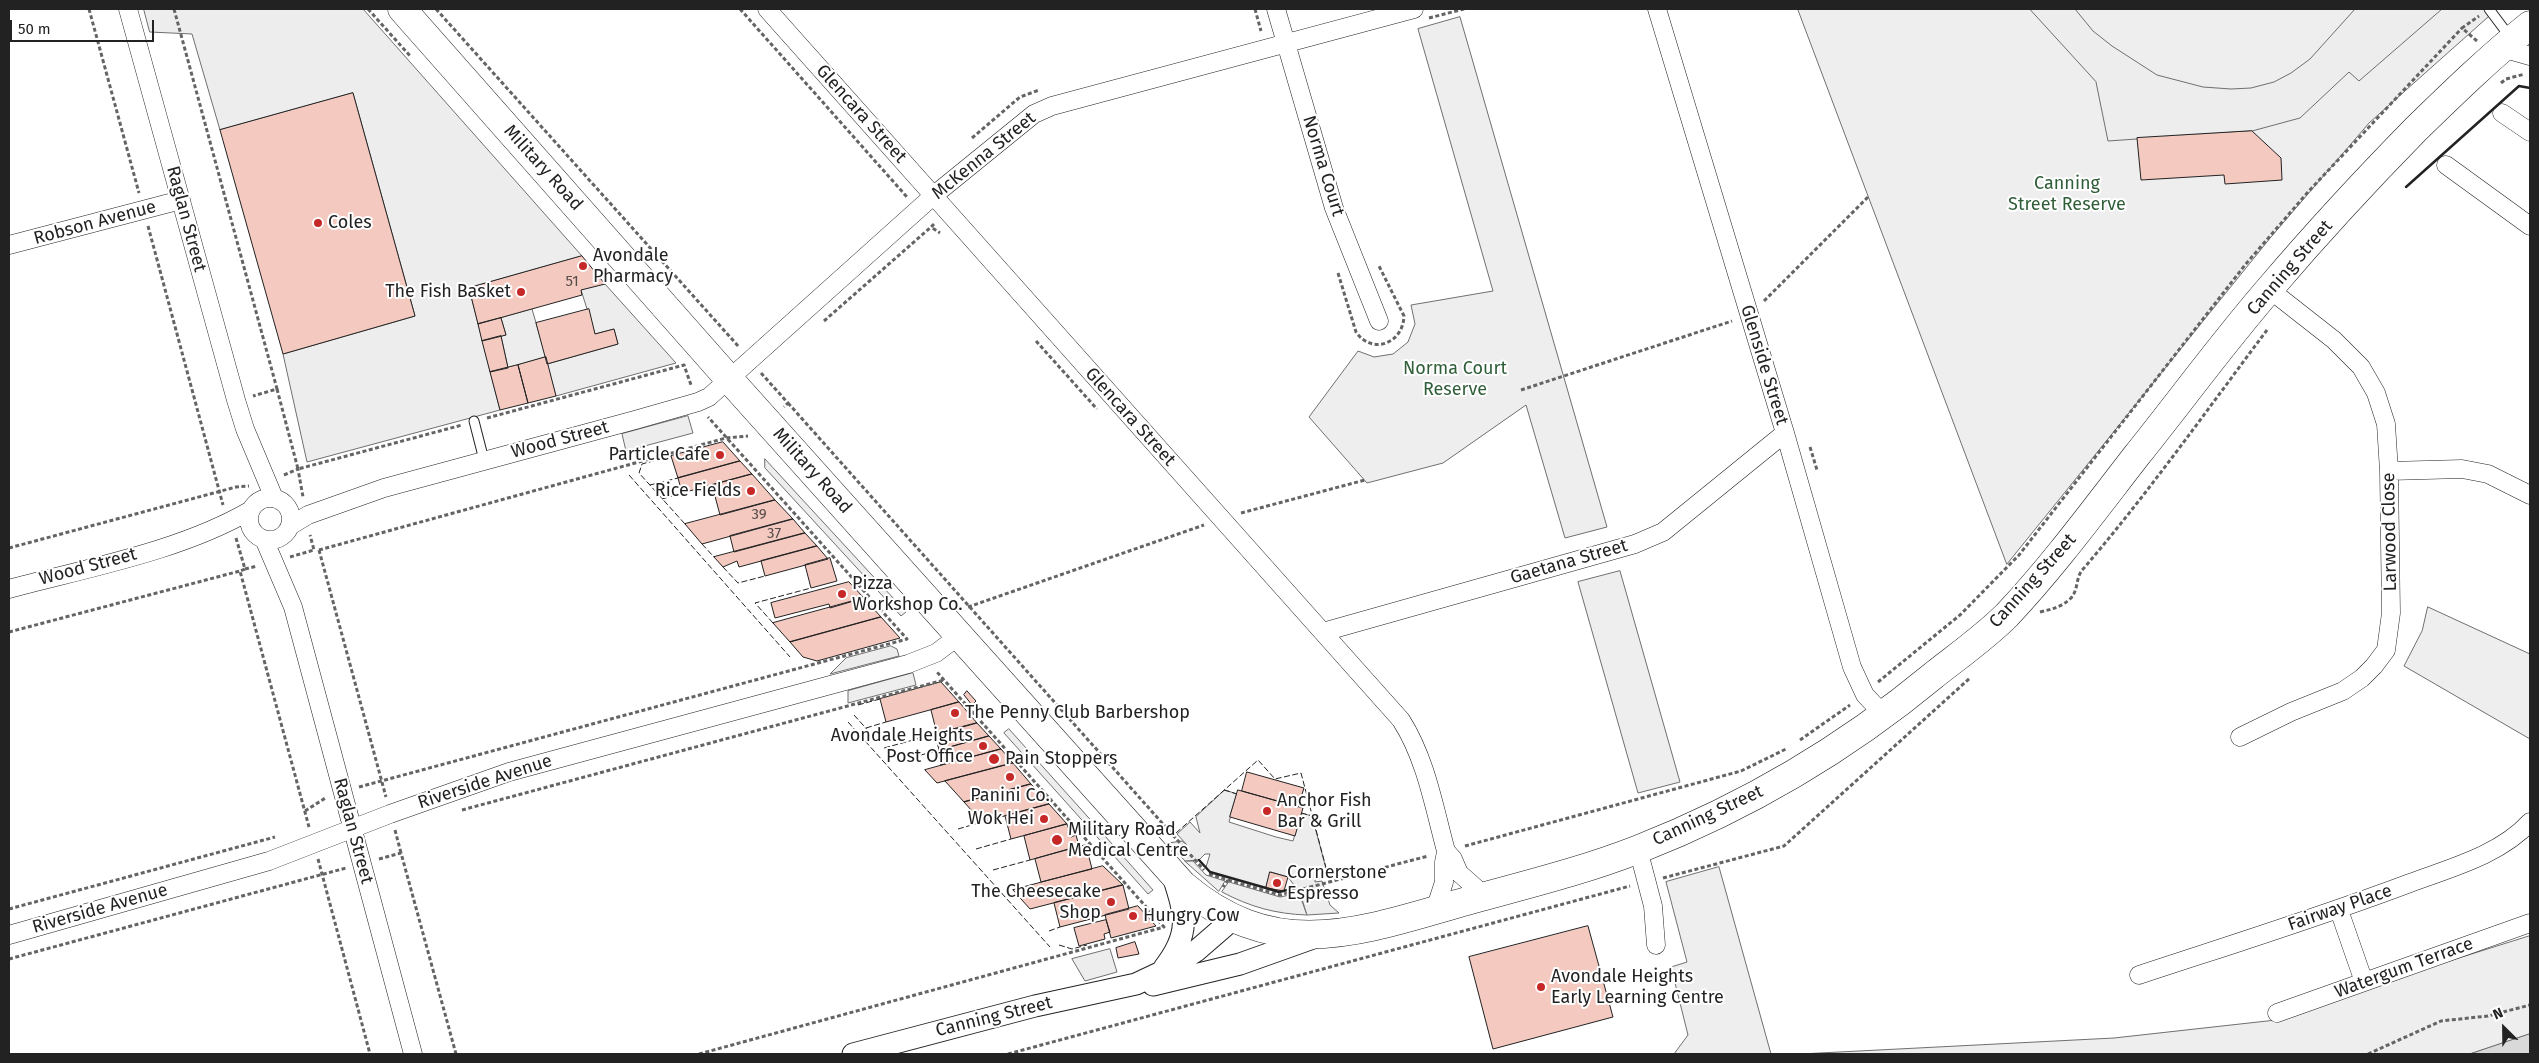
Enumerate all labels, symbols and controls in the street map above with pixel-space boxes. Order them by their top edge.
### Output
scale bar [12,10,156,42]
text: 50 m [18,20,51,38]
street label: Glencara Street [811,60,911,168]
street label: McKenna Street [928,108,1040,204]
street label: Norma Court [1297,113,1349,219]
street label: Military Road [499,121,587,215]
street label: Raglan Street [161,164,211,274]
park label: Canning Street Reserve [2008,173,2126,215]
street label: Robson Avenue [31,196,159,250]
place label: Coles [328,212,372,234]
street label: Canning Street [2243,216,2337,320]
marker: Coles [312,217,324,229]
place label: Avondale Pharmacy [593,245,673,288]
marker: Avondale Pharmacy [577,260,589,272]
house number: 51 [565,273,579,291]
place label: The Fish Basket [385,281,511,303]
marker: The Fish Basket [515,286,527,298]
street label: Glenside Street [1735,302,1793,428]
park label: Norma Court Reserve [1403,358,1507,400]
street label: Glencara Street [1080,363,1180,471]
street label: Wood Street [509,417,611,463]
street label: Military Road [768,424,856,518]
place label: Particle Cafe [608,444,710,466]
marker: Particle Cafe [714,449,726,461]
street label: Larwood Close [2378,472,2402,592]
place label: Rice Fields [655,480,741,502]
marker: Rice Fields [745,485,757,497]
house number: 39 [751,506,767,524]
house number: 37 [767,525,781,543]
street label: Canning Street [1985,529,2081,633]
street label: Gaetana Street [1508,535,1630,589]
street label: Wood Street [37,544,139,590]
place label: Pizza Workshop Co. [852,573,963,616]
marker: Pizza Workshop Co. [836,588,848,600]
place label: The Penny Club Barbershop [965,702,1190,724]
marker: The Penny Club Barbershop [949,707,961,719]
place label: Avondale Heights Post Office [831,725,973,768]
marker: Avondale Heights Post Office [977,740,989,752]
place label: Pain Stoppers [1005,748,1117,770]
street label: Riverside Avenue [415,750,555,814]
marker: Pain Stoppers [987,752,1001,766]
marker: Panini Co. [1004,771,1016,783]
street label: Raglan Street [328,776,378,886]
street label: Canning Street [1649,781,1767,851]
place label: Panini Co. [970,785,1050,807]
place label: Anchor Fish Bar & Grill [1277,790,1371,832]
marker: Anchor Fish Bar & Grill [1261,805,1273,817]
place label: Wok Hei [968,808,1034,830]
marker: Wok Hei [1038,813,1050,825]
place label: Military Road Medical Centre [1068,819,1189,862]
marker: Military Road Medical Centre [1050,833,1064,847]
place label: Cornerstone Espresso [1287,862,1387,904]
marker: Cornerstone Espresso [1271,877,1283,889]
street label: Riverside Avenue [30,879,170,939]
street label: Fairway Place [2285,880,2395,936]
place label: The Cheesecake Shop [971,881,1101,924]
marker: The Cheesecake Shop [1105,896,1117,908]
place label: Hungry Cow [1143,905,1239,927]
marker: Hungry Cow [1127,910,1139,922]
street label: Watergum Terrace [2332,933,2476,1003]
place label: Avondale Heights Early Learning Centre [1551,966,1724,1009]
marker: Avondale Heights Early Learning Centre [1535,981,1547,993]
street label: Canning Street [933,992,1055,1042]
north arrow [2479,1003,2529,1053]
text: N [2490,1004,2506,1023]

